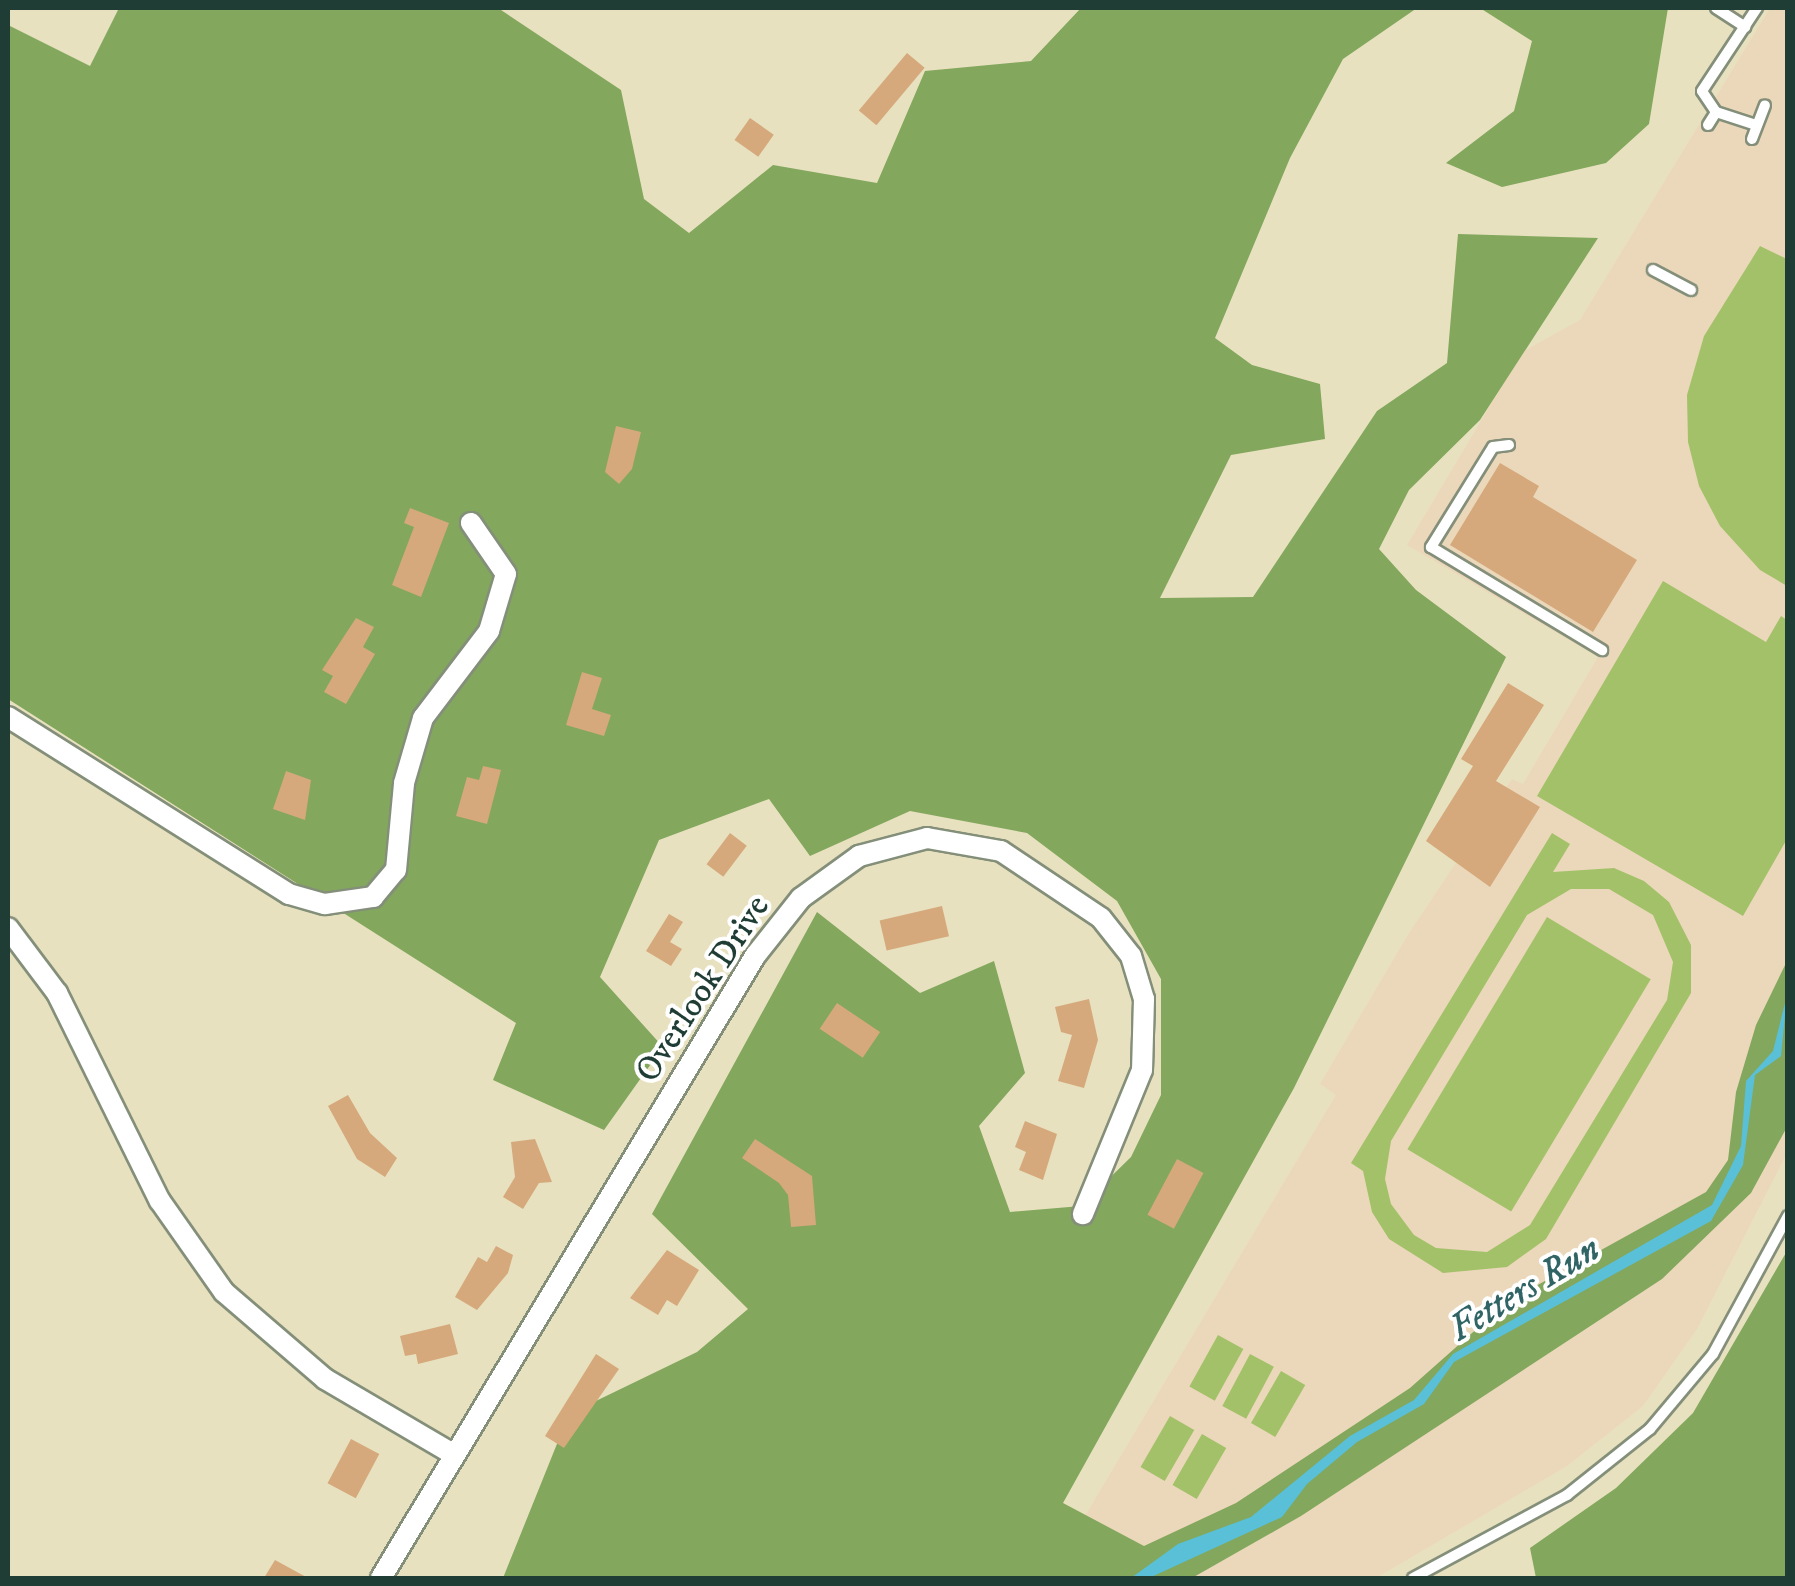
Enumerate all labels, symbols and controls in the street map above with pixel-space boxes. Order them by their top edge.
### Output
street label: Overlook Drive [627,888,779,1090]
water label: Fetters Run [1441,1227,1609,1353]

